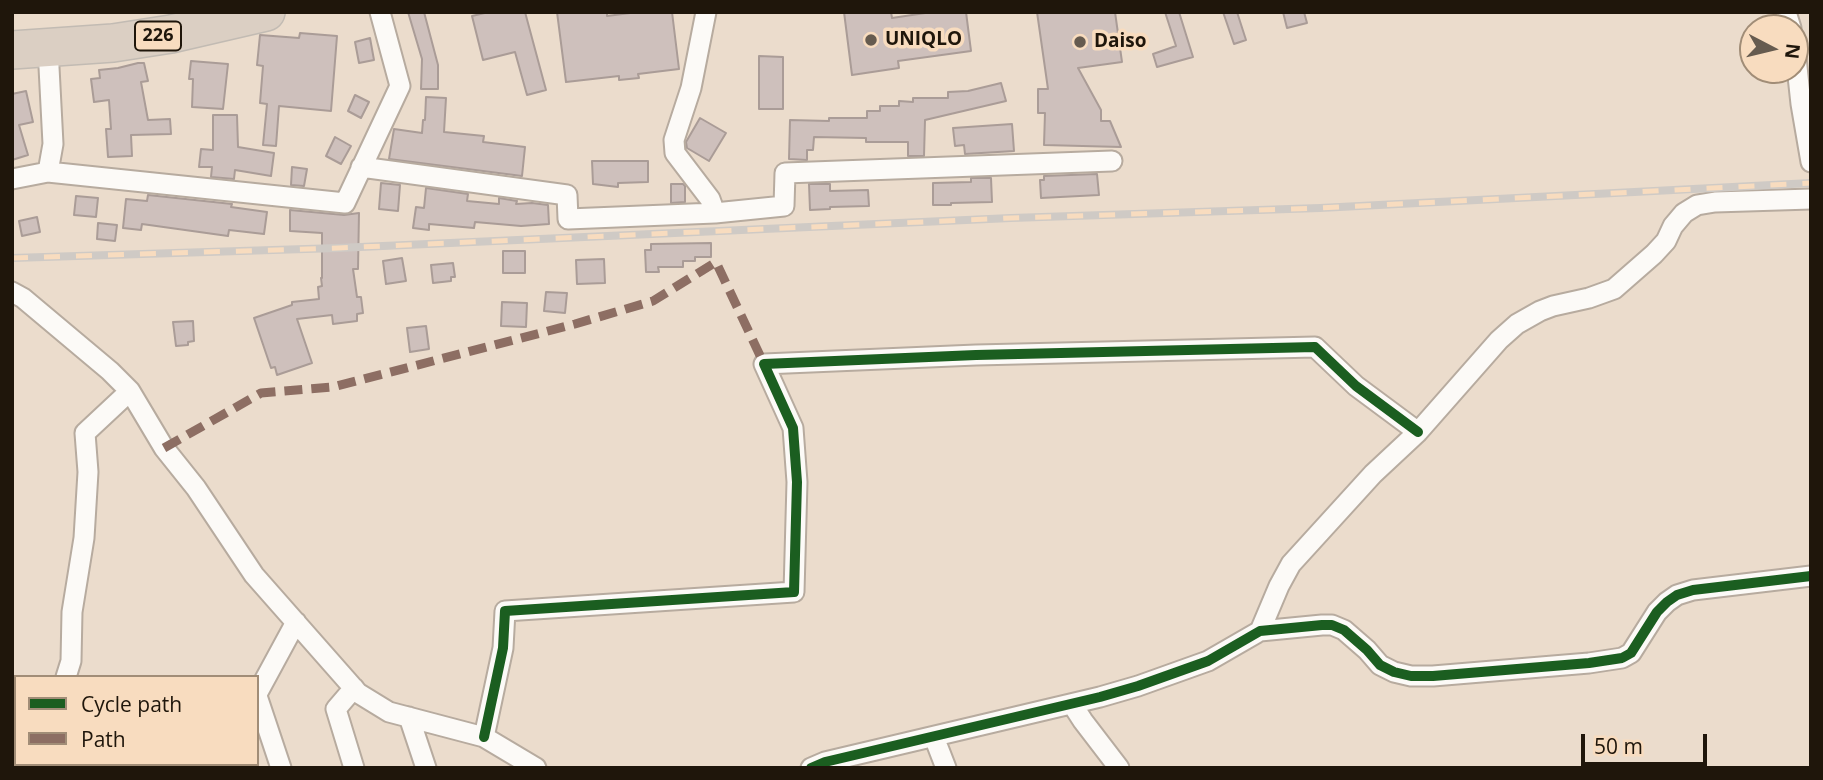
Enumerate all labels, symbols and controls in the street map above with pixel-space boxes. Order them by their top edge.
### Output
north arrow [1739,14,1809,84]
road number: 226 [135,22,181,51]
place label: UNIQLO [885,29,962,51]
place label: Daiso [1094,31,1147,53]
marker: UNIQLO [863,32,879,48]
marker: Daiso [1072,34,1088,50]
text: N [1779,42,1807,61]
legend [14,675,259,766]
text: Cycle path [81,690,182,718]
scale bar [1585,720,1711,764]
text: Path [81,725,126,753]
text: 50 m [1594,732,1643,760]

